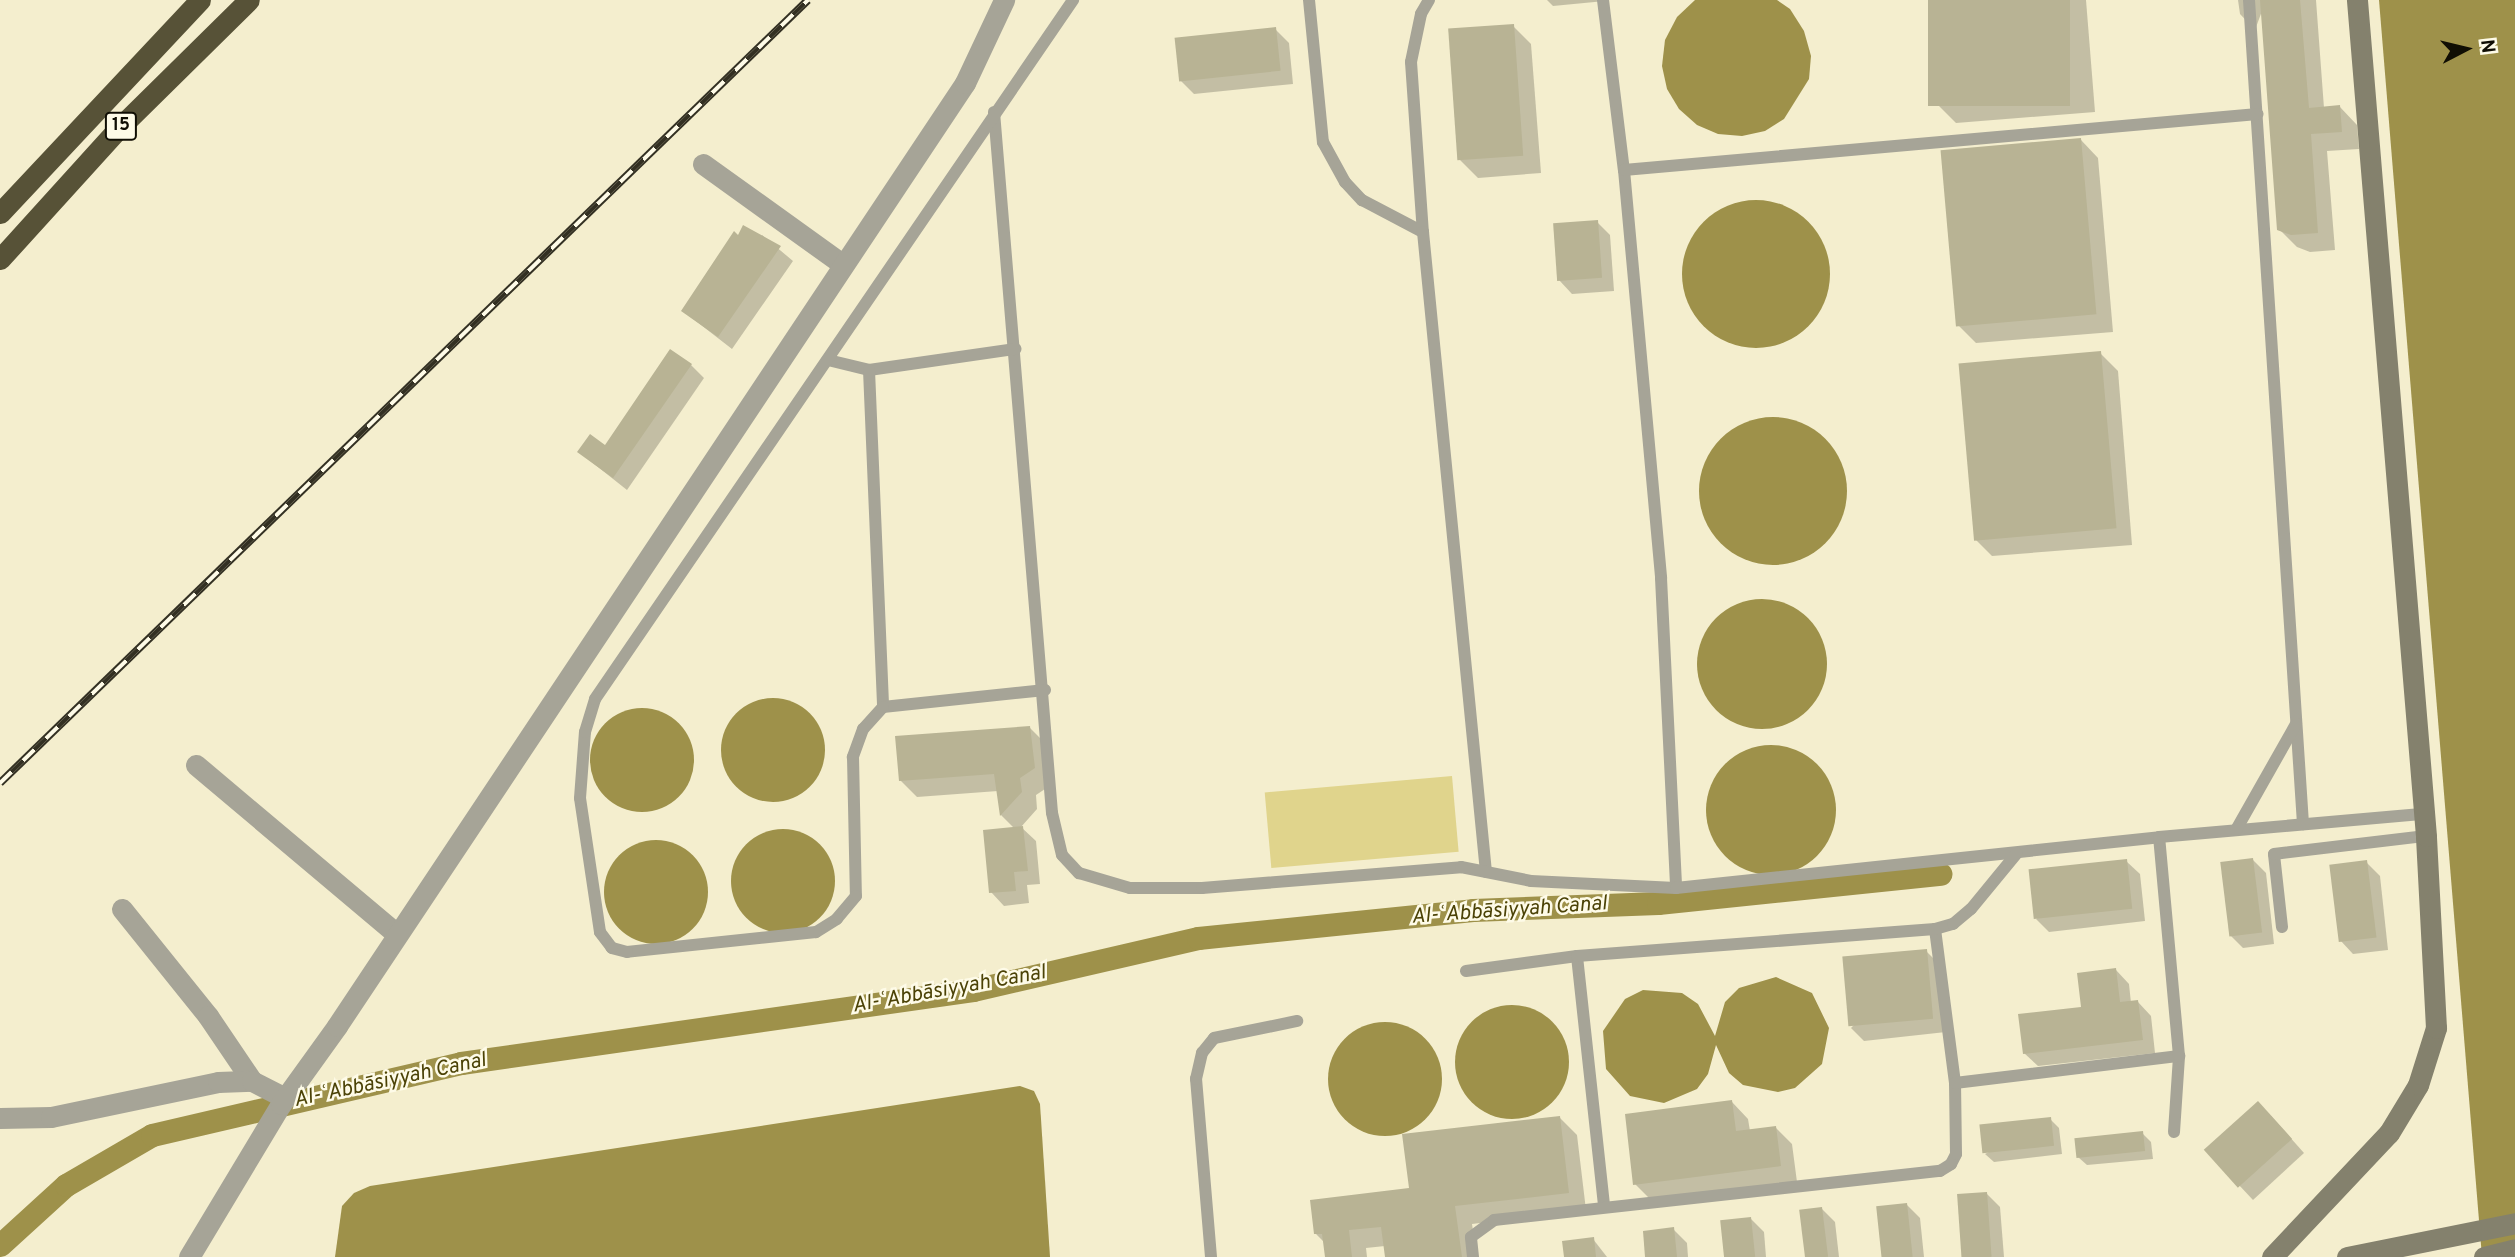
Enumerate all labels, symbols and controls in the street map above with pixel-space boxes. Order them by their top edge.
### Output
north arrow [2431,14,2501,84]
text: N [2474,38,2500,55]
road number: 15 [104,112,138,140]
water label: Al-ʿAbbāsiyyah Canal [1410,892,1608,930]
water label: Al-ʿAbbāsiyyah Canal [850,961,1048,1019]
water label: Al-ʿAbbāsiyyah Canal [292,1048,488,1114]

